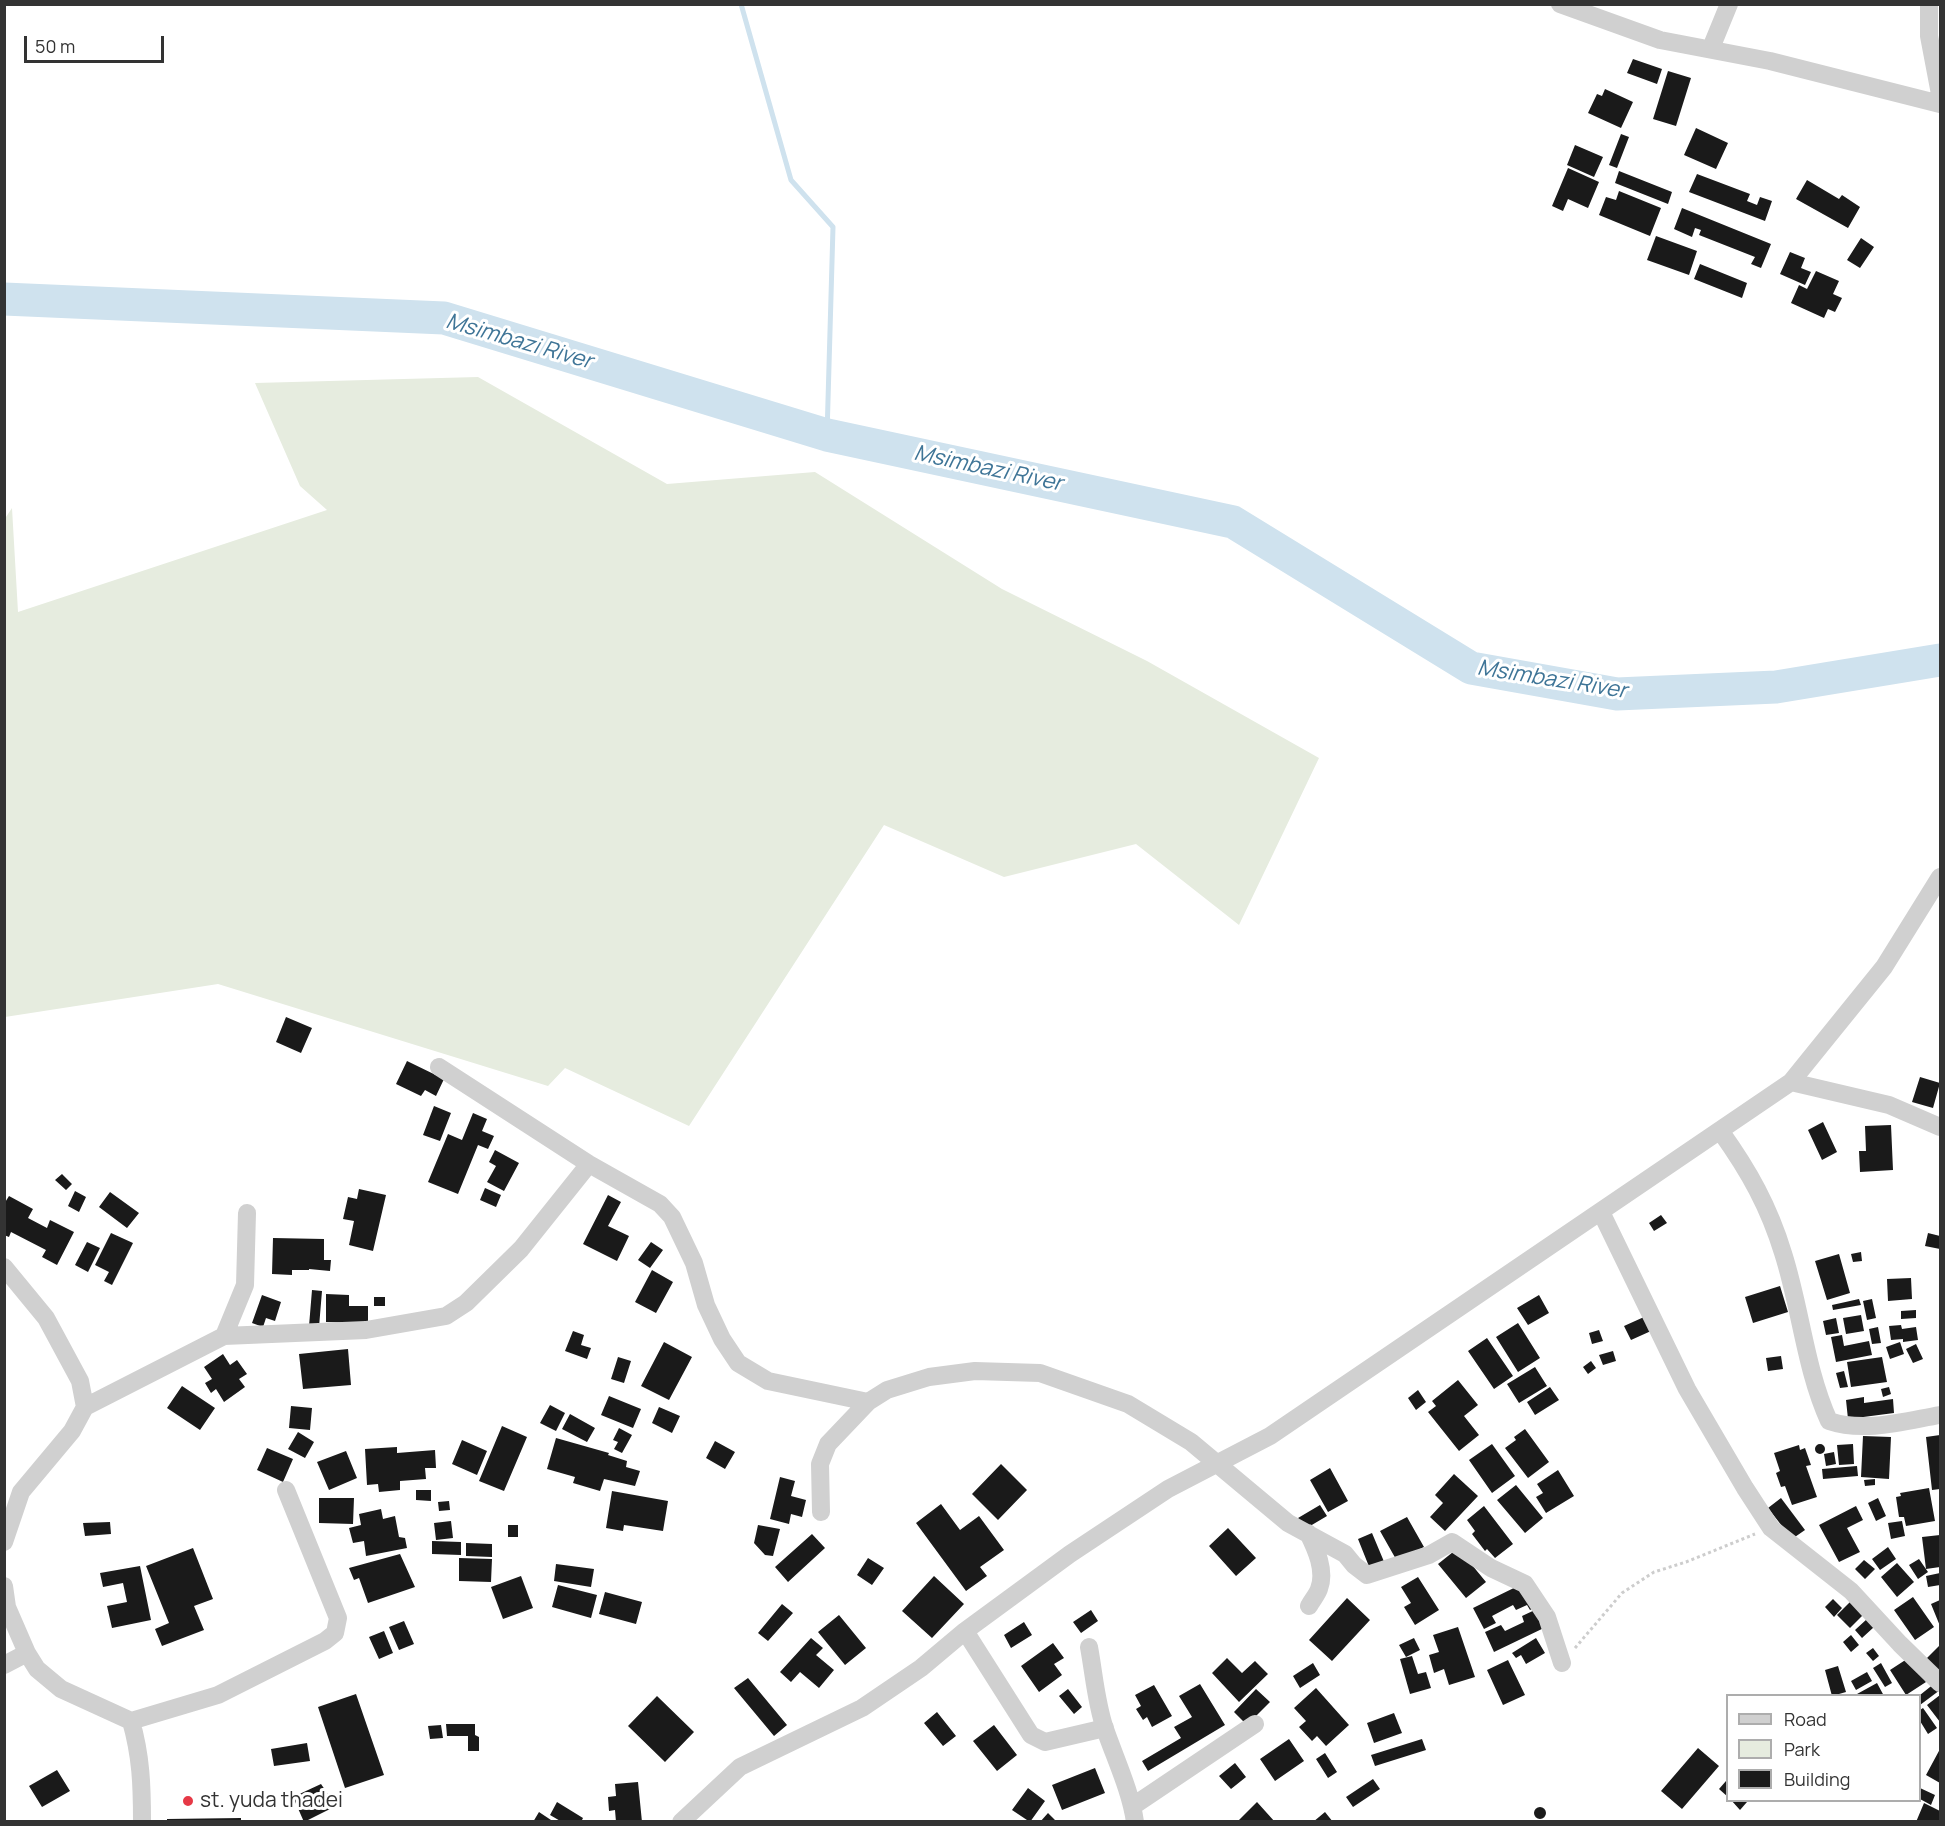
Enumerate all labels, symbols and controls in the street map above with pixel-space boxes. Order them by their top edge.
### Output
scale bar [27,24,166,62]
text: 50 m [35,34,75,58]
water label: Msimbazi River [443,309,595,375]
water label: Msimbazi River [912,440,1064,498]
water label: Msimbazi River [1475,655,1629,705]
legend [1726,1694,1921,1802]
text: Road [1784,1707,1827,1731]
text: Park [1784,1737,1820,1761]
text: Building [1784,1767,1850,1791]
place label: st. yuda thadei [200,1788,343,1814]
marker: st. yuda thadei [181,1794,195,1808]

